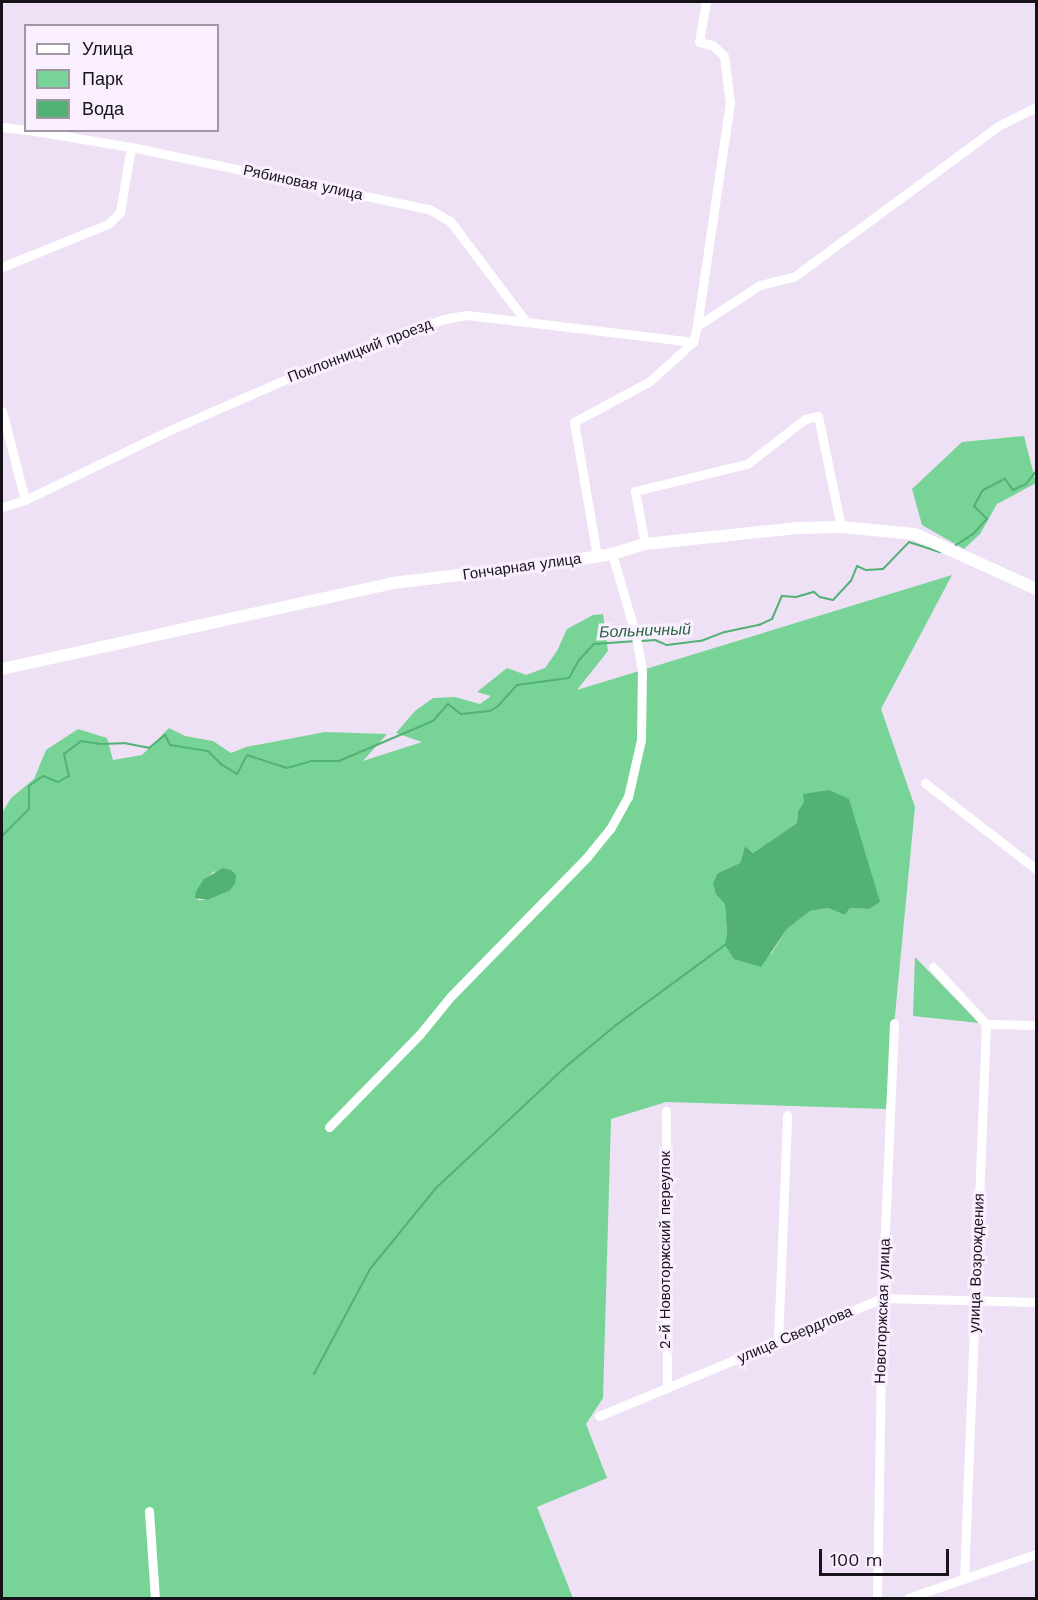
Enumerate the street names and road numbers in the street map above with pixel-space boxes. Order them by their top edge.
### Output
street label: Рябиновая улица [242,162,364,204]
street label: Поклонницкий проезд [285,315,435,387]
street label: Гончарная улица [462,550,582,584]
street label: 2-й Новоторжский переулок [657,1151,675,1349]
street label: улица Возрождения [966,1193,988,1333]
street label: Новоторжская улица [871,1238,895,1384]
street label: улица Свердлова [735,1303,855,1367]

